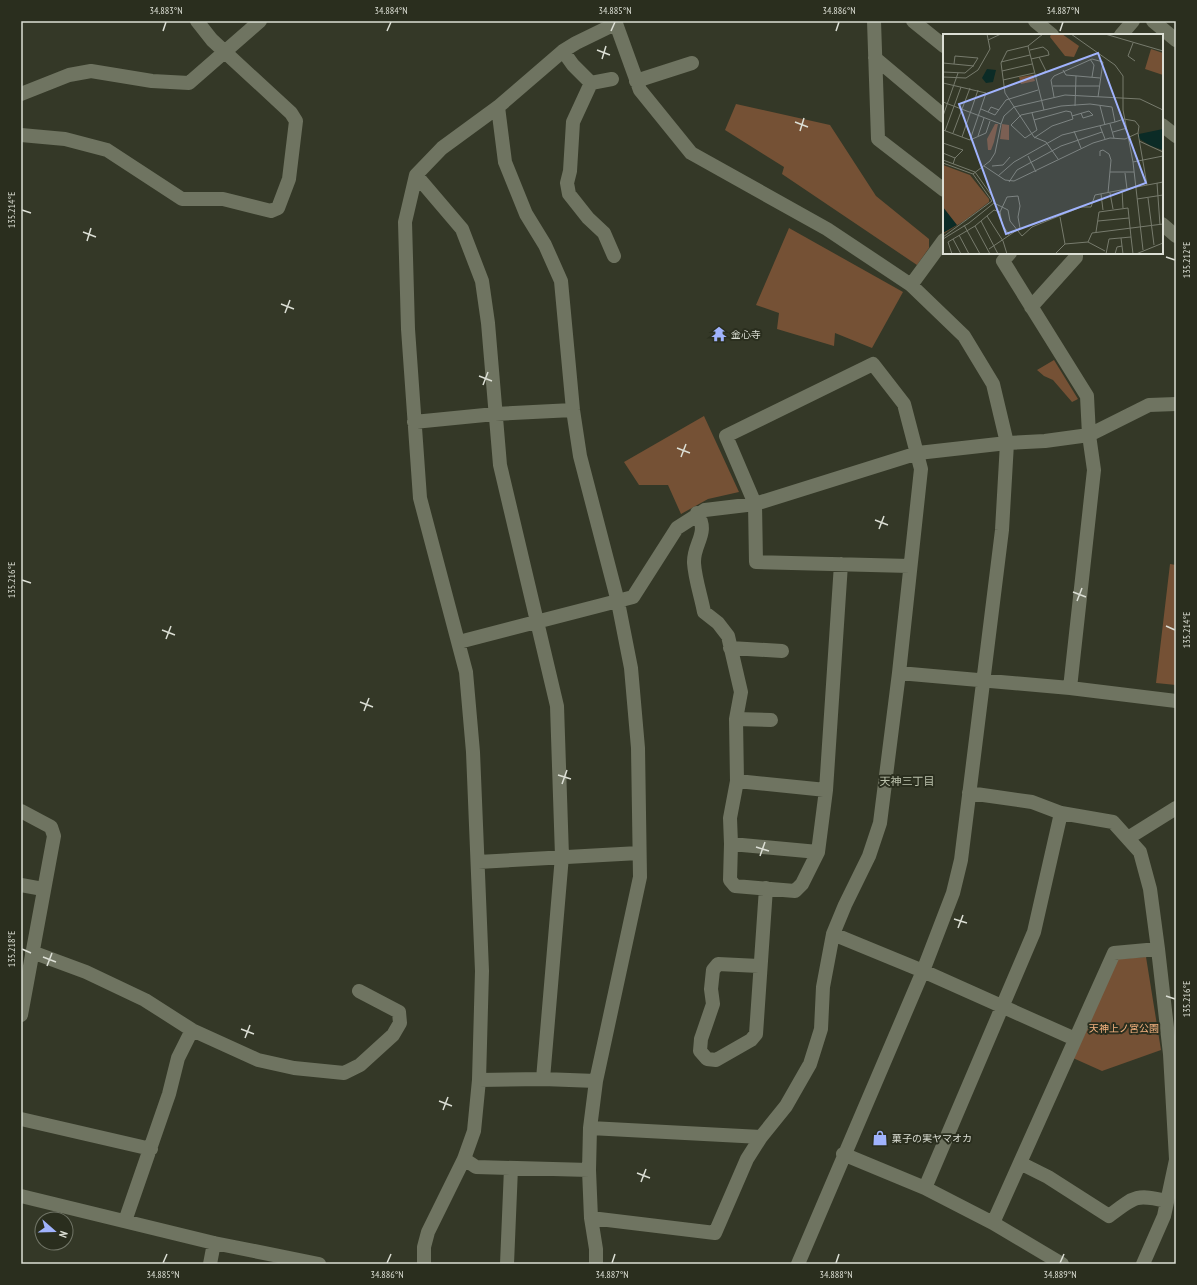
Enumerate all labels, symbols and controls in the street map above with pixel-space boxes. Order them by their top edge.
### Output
text: 34.883°N [149,4,183,17]
text: 34.884°N [374,4,408,17]
text: 34.885°N [598,4,632,17]
text: 34.886°N [822,4,856,17]
text: 34.887°N [1046,4,1080,17]
inset map [943,34,1163,254]
text: 135.214°E [5,192,18,228]
text: 135.212°E [1180,242,1193,278]
temple icon: 金心寺 [710,325,728,343]
place label: 金心寺 [731,328,761,341]
text: 135.216°E [5,562,18,598]
text: 135.214°E [1180,612,1193,648]
district label: 天神三丁目 [880,774,935,788]
text: 135.218°E [5,931,18,967]
text: 135.216°E [1180,981,1193,1017]
park label: 天神上ノ宮公園 [1089,1022,1159,1035]
shop icon: 菓子の実ヤマオカ [871,1129,889,1147]
place label: 菓子の実ヤマオカ [891,1132,972,1145]
north arrow [34,1211,74,1251]
text: N [56,1229,71,1240]
text: 34.885°N [146,1268,180,1281]
text: 34.886°N [370,1268,404,1281]
text: 34.887°N [595,1268,629,1281]
text: 34.888°N [819,1268,853,1281]
text: 34.889°N [1043,1268,1077,1281]

